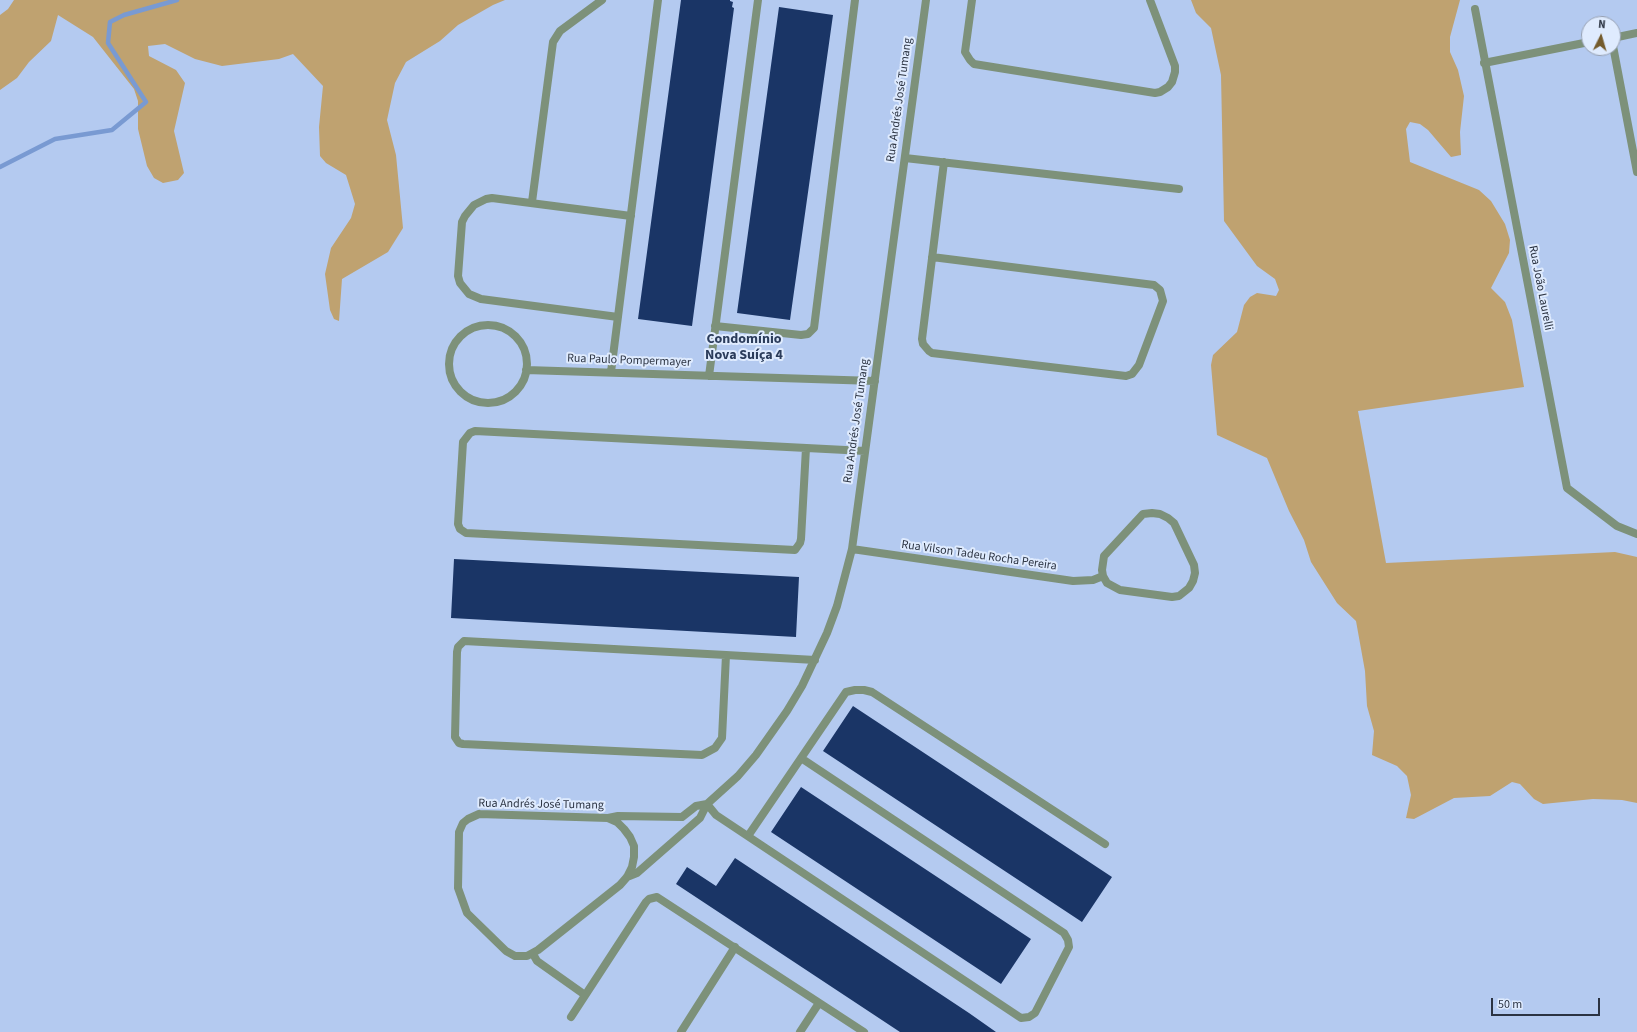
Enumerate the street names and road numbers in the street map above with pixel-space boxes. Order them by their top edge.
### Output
street label: Rua Andrés José Tumang [884,37,916,163]
street label: Rua João Laurelli [1525,244,1555,332]
street label: Rua Paulo Pompermayer [567,352,691,370]
street label: Rua Andrés José Tumang [841,358,873,484]
street label: Rua Vilson Tadeu Rocha Pereira [900,538,1058,574]
street label: Rua Andrés José Tumang [478,797,604,813]

